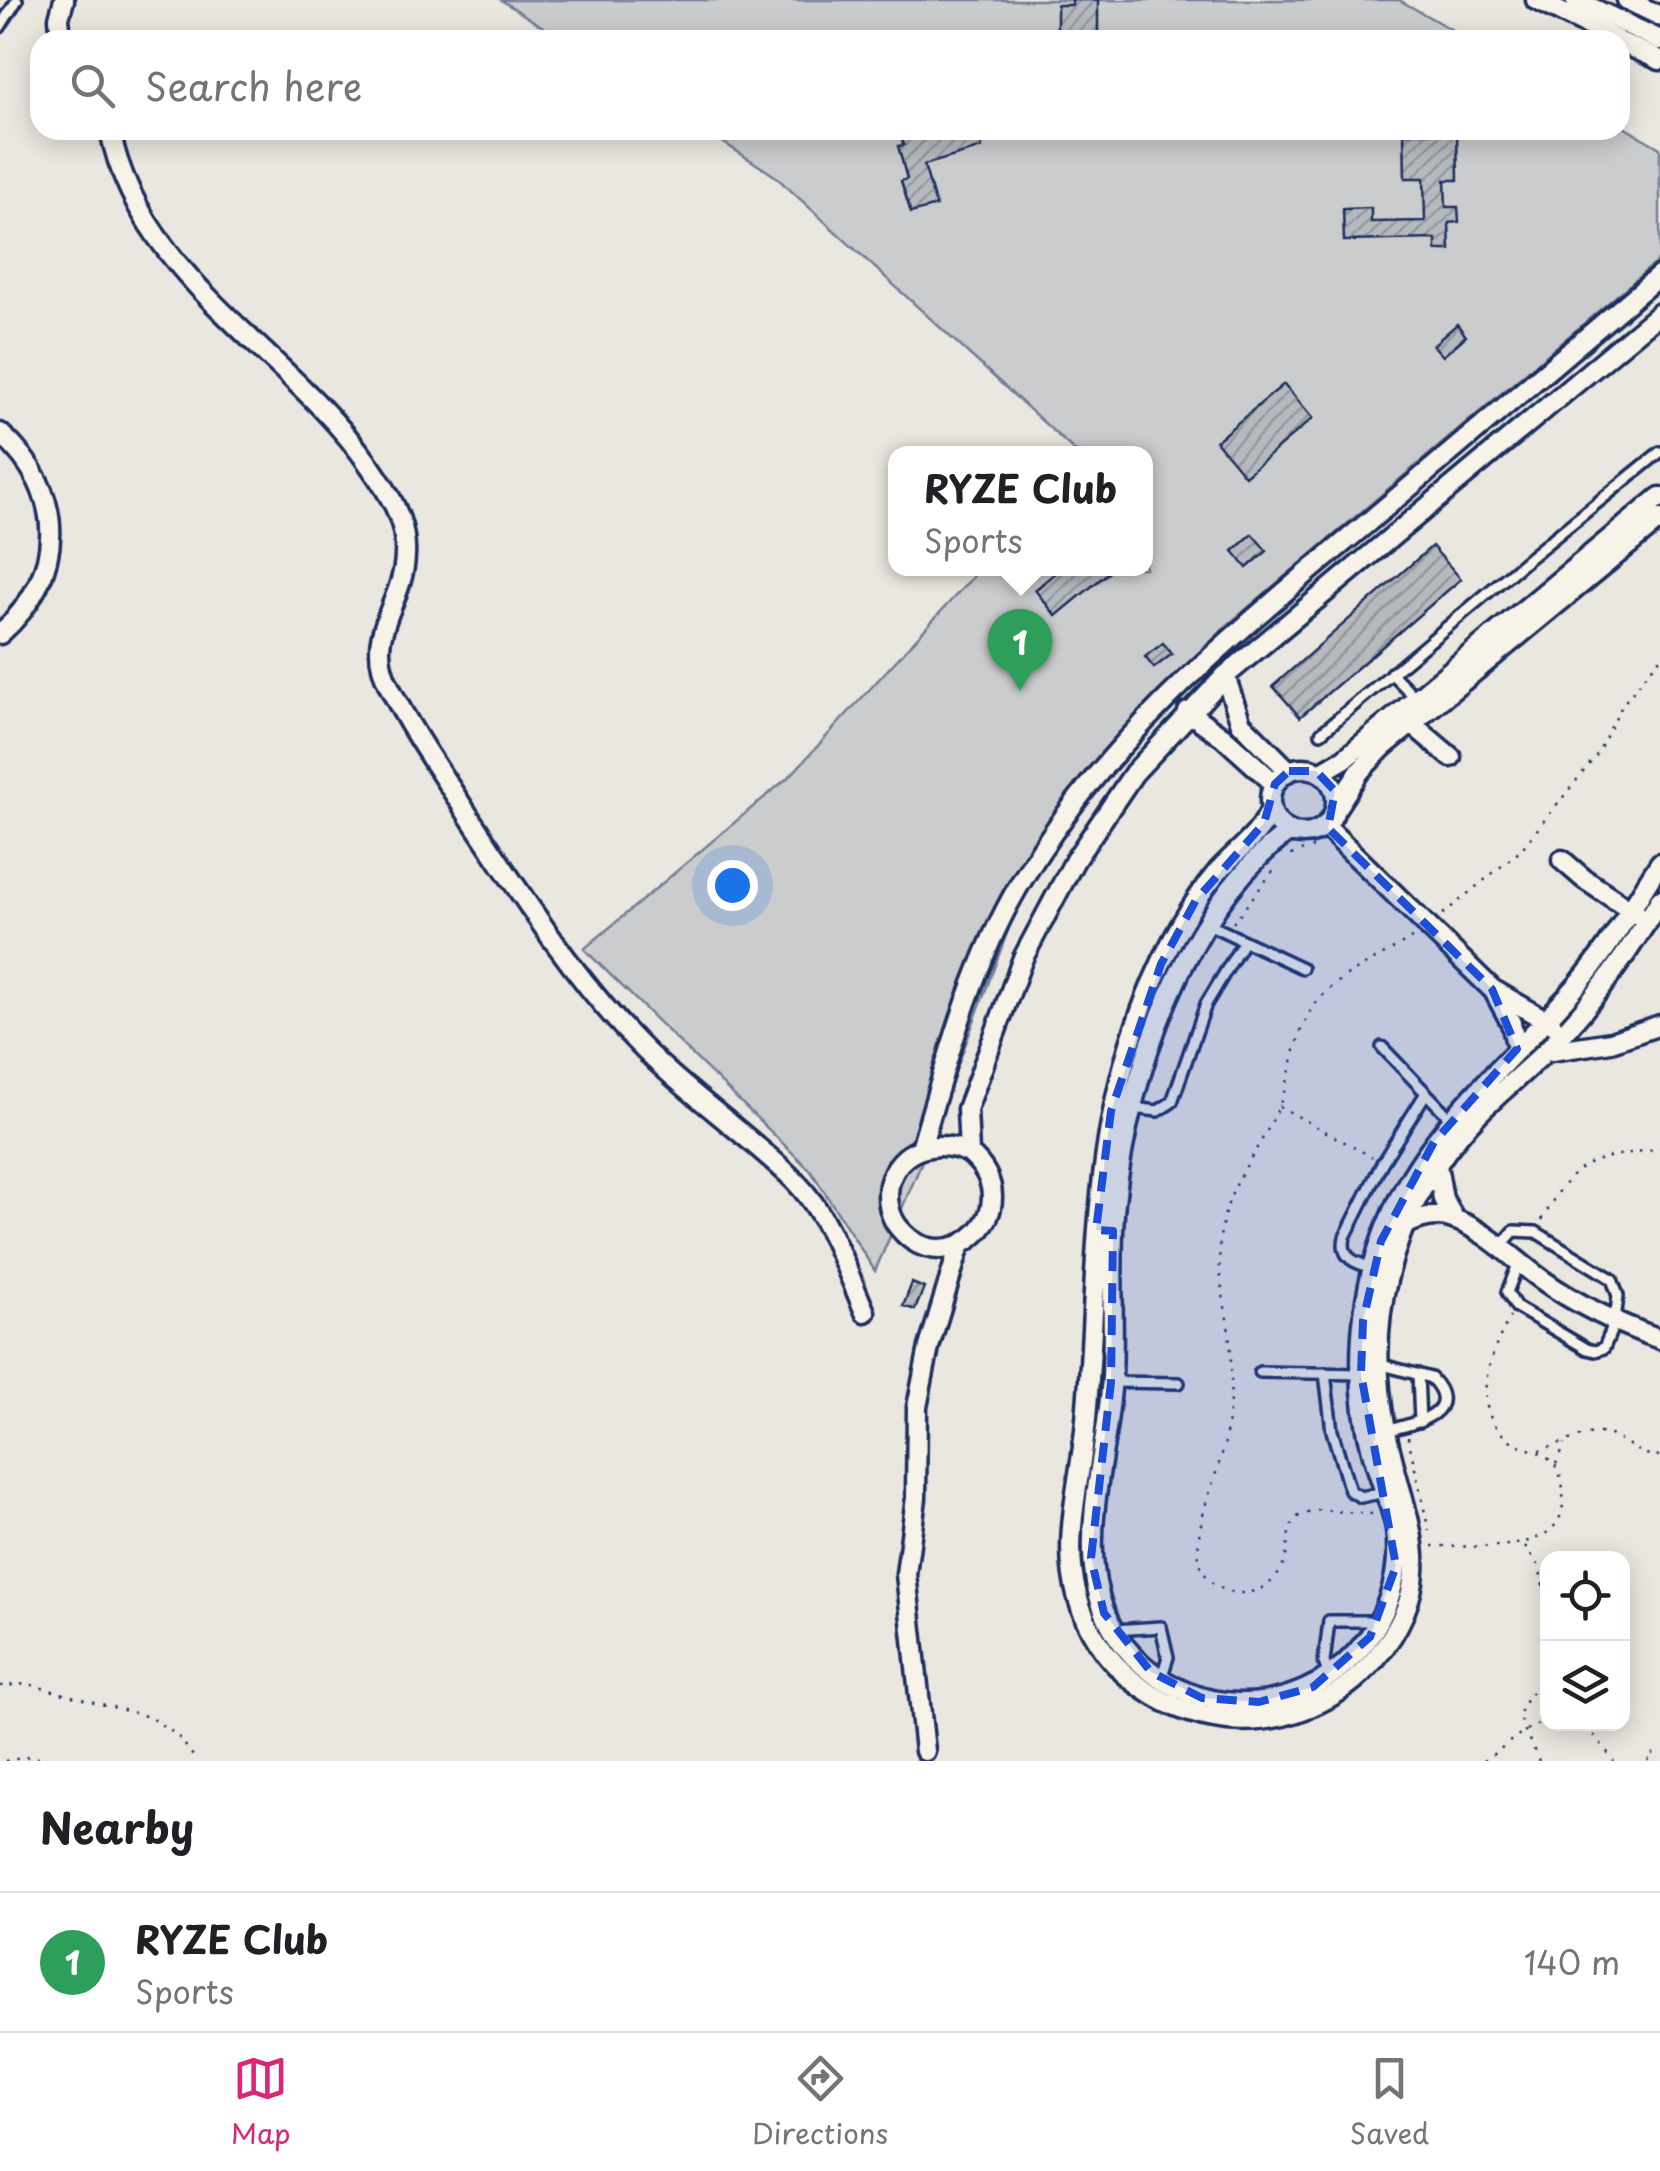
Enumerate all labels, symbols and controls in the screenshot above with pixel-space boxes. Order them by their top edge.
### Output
search box [30,30,1630,140]
text: Search here [145,57,362,114]
icon: search [65,58,120,113]
popup [888,446,1153,576]
text: RYZE Club [924,459,1117,516]
text: Sports [924,516,1023,564]
pin: 1 [988,608,1052,691]
your location [707,860,758,911]
map controls [1540,1551,1630,1731]
button: locate [1540,1551,1630,1641]
button: layers [1540,1641,1630,1731]
text: Nearby [40,1795,194,1858]
text: RYZE Club [135,1910,328,1967]
text: 1 [65,1938,80,1986]
text: 140 m [1524,1938,1620,1986]
text: Sports [135,1967,234,2015]
tab: Map [231,2051,291,2154]
tab: Directions [752,2051,888,2154]
tab: Saved [1350,2051,1429,2154]

